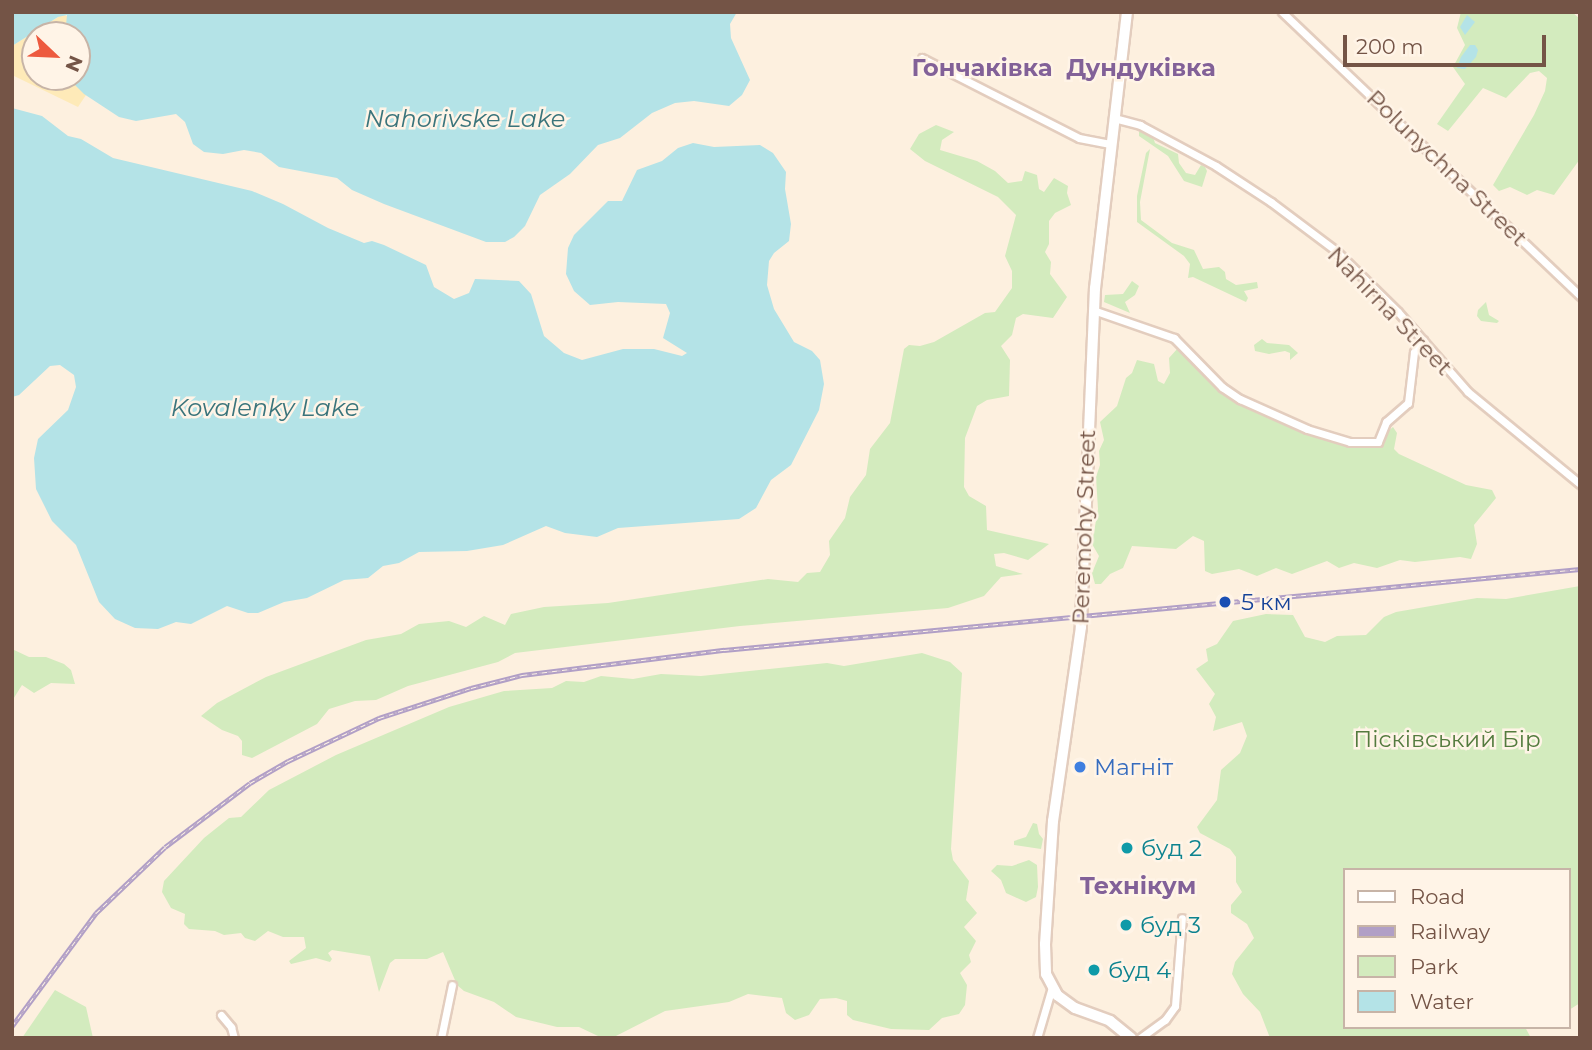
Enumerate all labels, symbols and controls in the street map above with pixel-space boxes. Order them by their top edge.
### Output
north arrow [21,21,91,91]
scale bar [1347,21,1550,65]
text: 200 m [1356,34,1423,59]
text: N [60,52,88,75]
district label: Гончаківка [912,54,1052,82]
district label: Дундуківка [1066,54,1216,82]
street label: Polunychna Street [1361,84,1533,252]
water label: Nahorivske Lake [365,105,565,133]
street label: Nahirna Street [1322,241,1458,381]
water label: Kovalenky Lake [171,394,359,422]
street label: Peremohy Street [1067,429,1101,625]
place label: 5 км [1241,588,1292,616]
marker: 5 км [1215,592,1235,612]
park label: Пісківський Бір [1353,725,1541,753]
place label: Магніт [1094,753,1173,781]
marker: Магніт [1072,759,1088,775]
place label: буд 2 [1141,834,1202,862]
marker: буд 2 [1119,840,1135,856]
legend [1344,868,1571,1029]
district label: Технікум [1080,872,1196,900]
text: Road [1410,884,1465,909]
place label: буд 3 [1140,911,1201,939]
marker: буд 3 [1118,917,1134,933]
text: Railway [1410,919,1490,944]
text: Park [1410,954,1458,979]
place label: буд 4 [1108,956,1171,984]
marker: буд 4 [1086,962,1102,978]
text: Water [1410,989,1474,1014]

